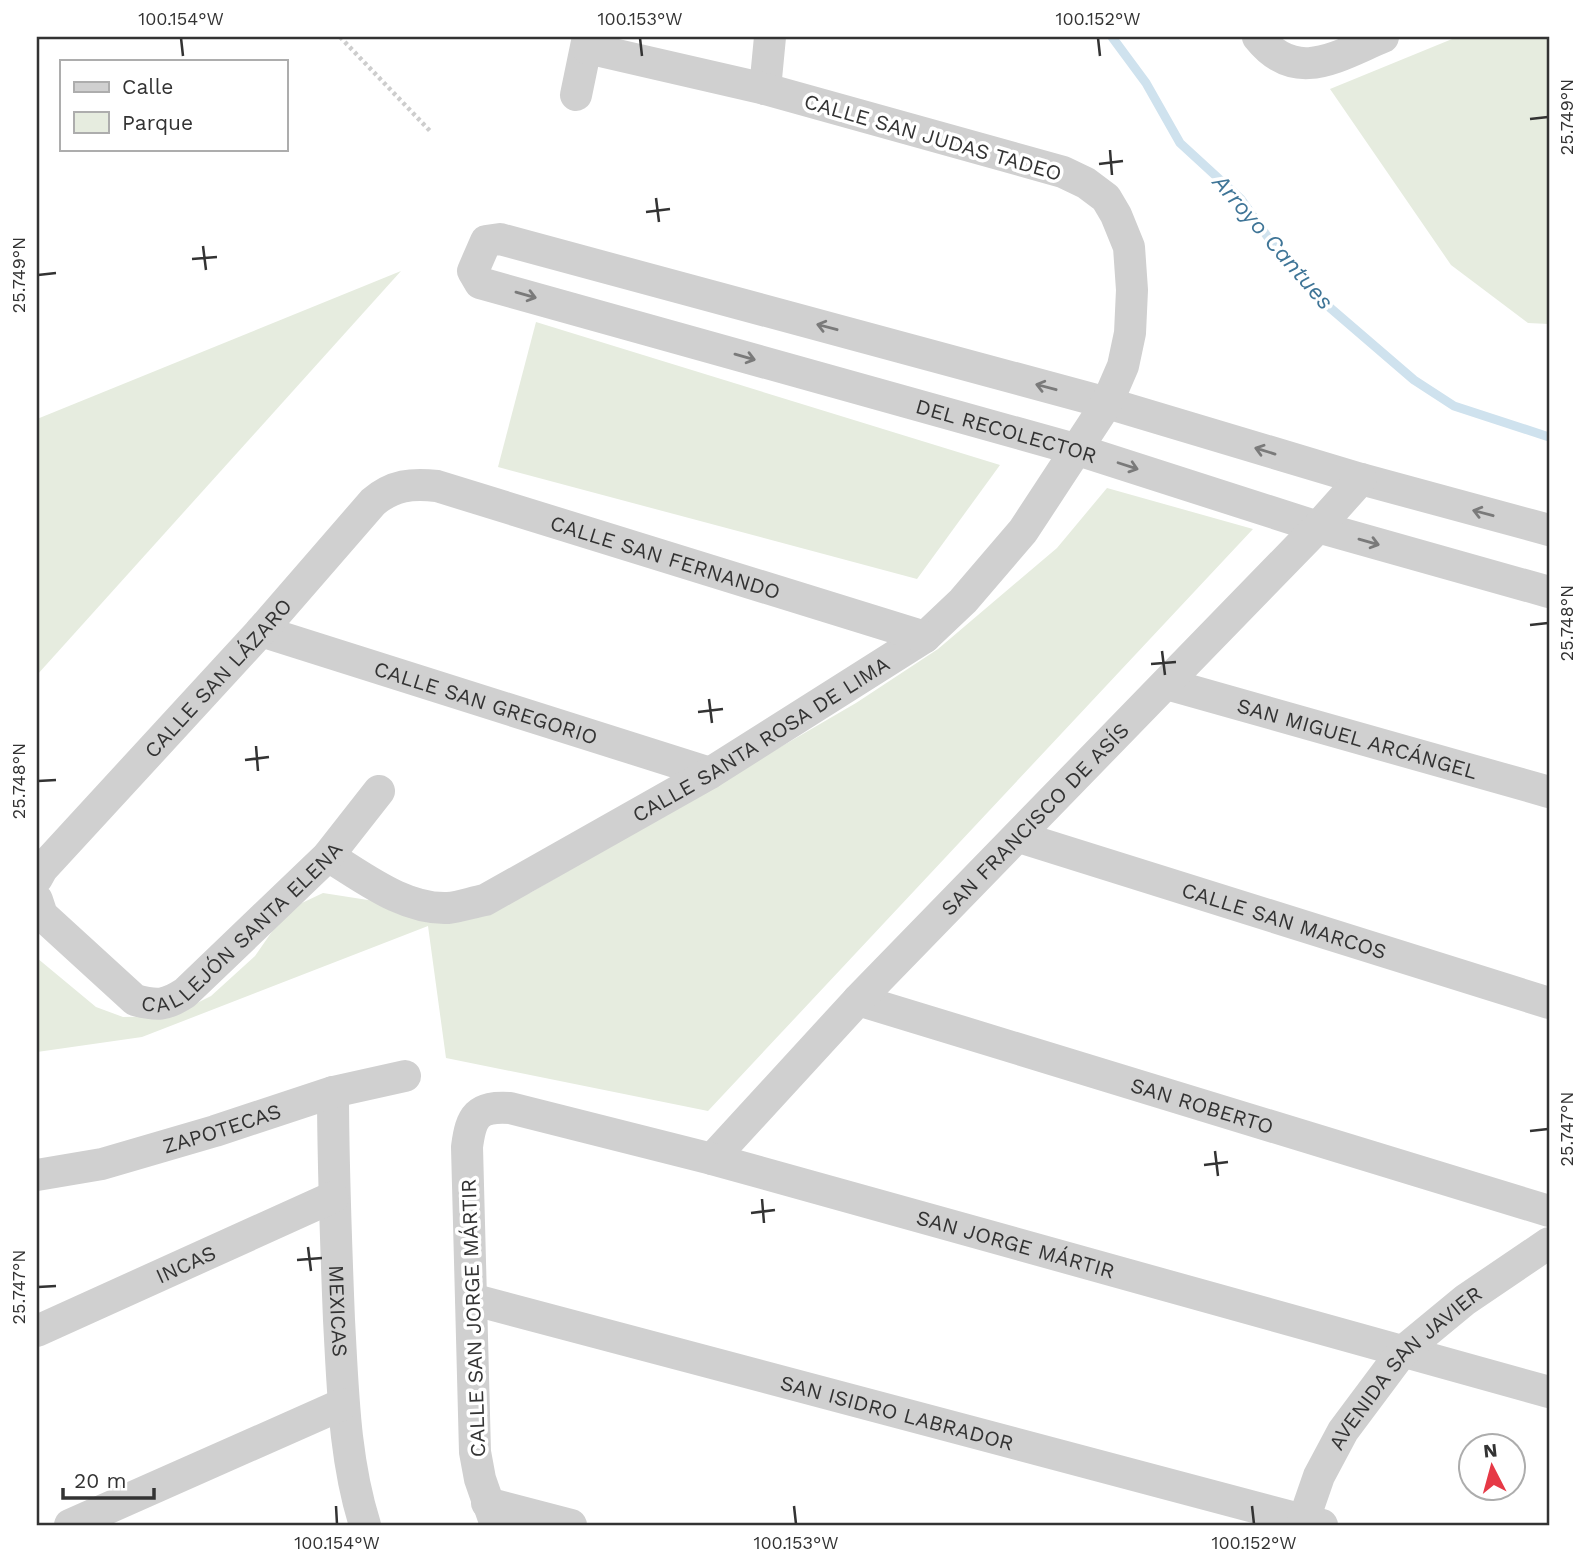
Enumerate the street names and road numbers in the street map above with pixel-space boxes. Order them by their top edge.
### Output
street label: CALLE SAN JUDAS TADEO [801,88,1065,186]
street label: DEL RECOLECTOR [913,393,1100,468]
street label: CALLE SAN FERNANDO [547,509,784,604]
street label: CALLE SAN LÁZARO [139,593,296,762]
street label: CALLE SANTA ROSA DE LIMA [628,650,894,827]
street label: CALLE SAN GREGORIO [371,655,601,749]
street label: SAN MIGUEL ARCÁNGEL [1235,692,1480,784]
street label: SAN FRANCISCO DE ASÍS [935,717,1134,920]
street label: CALLEJÓN SANTA ELENA [139,837,347,1017]
street label: CALLE SAN MARCOS [1179,876,1390,964]
street label: SAN ROBERTO [1128,1072,1277,1139]
street label: ZAPOTECAS [160,1098,284,1158]
street label: CALLE SAN JORGE MÁRTIR [456,1178,490,1458]
street label: SAN JORGE MÁRTIR [914,1204,1118,1283]
street label: INCAS [152,1239,219,1288]
street label: MEXICAS [324,1265,353,1357]
street label: AVENIDA SAN JAVIER [1326,1283,1492,1459]
street label: SAN ISIDRO LABRADOR [778,1369,1017,1455]

